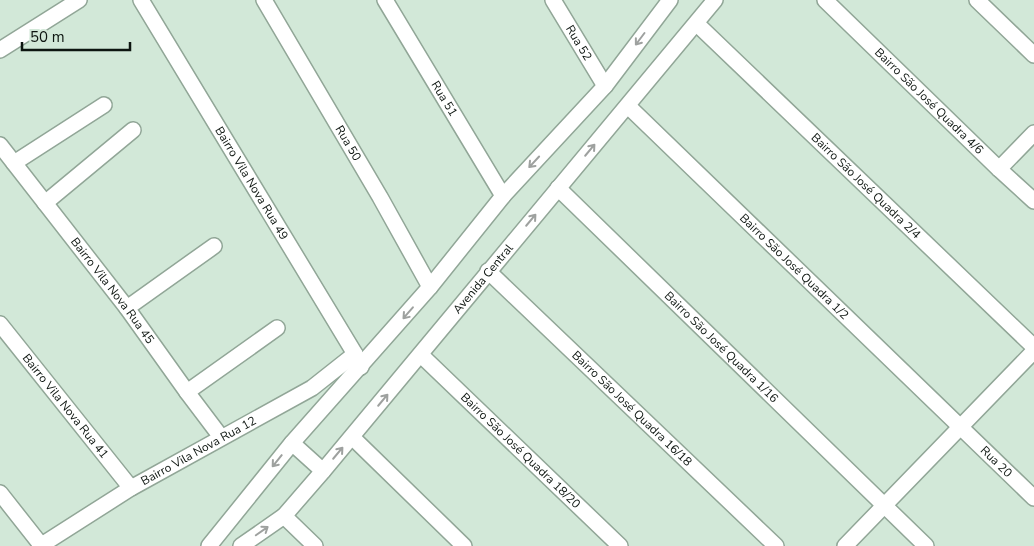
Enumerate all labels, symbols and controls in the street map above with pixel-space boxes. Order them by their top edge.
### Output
scale bar [22,20,130,52]
street label: Rua 52 [562,22,596,63]
text: 50 m [30,27,65,47]
one-way arrow [635,32,646,45]
street label: Bairro São José Quadra 4/6 [871,44,987,158]
street label: Rua 51 [427,78,461,119]
street label: Rua 50 [332,122,365,164]
street label: Bairro Vila Nova Rua 49 [211,124,292,243]
street label: Bairro São José Quadra 2/4 [808,130,924,242]
one-way arrow [584,144,596,157]
one-way arrow [528,155,540,168]
street label: Bairro São José Quadra 1/2 [736,210,852,323]
one-way arrow [525,214,536,227]
street label: Bairro Vila Nova Rua 45 [67,234,158,347]
street label: Avenida Central [449,240,517,317]
street label: Bairro São José Quadra 1/16 [661,288,782,406]
one-way arrow [402,307,413,320]
street label: Bairro São José Quadra 16/18 [568,347,695,470]
street label: Bairro Vila Nova Rua 41 [19,351,112,462]
street label: Bairro São José Quadra 18/20 [457,389,584,512]
one-way arrow [377,393,389,406]
street label: Bairro Vila Nova Rua 12 [138,412,259,489]
street label: Rua 20 [977,442,1016,481]
one-way arrow [333,446,344,459]
one-way arrow [272,455,283,468]
one-way arrow [255,526,269,536]

